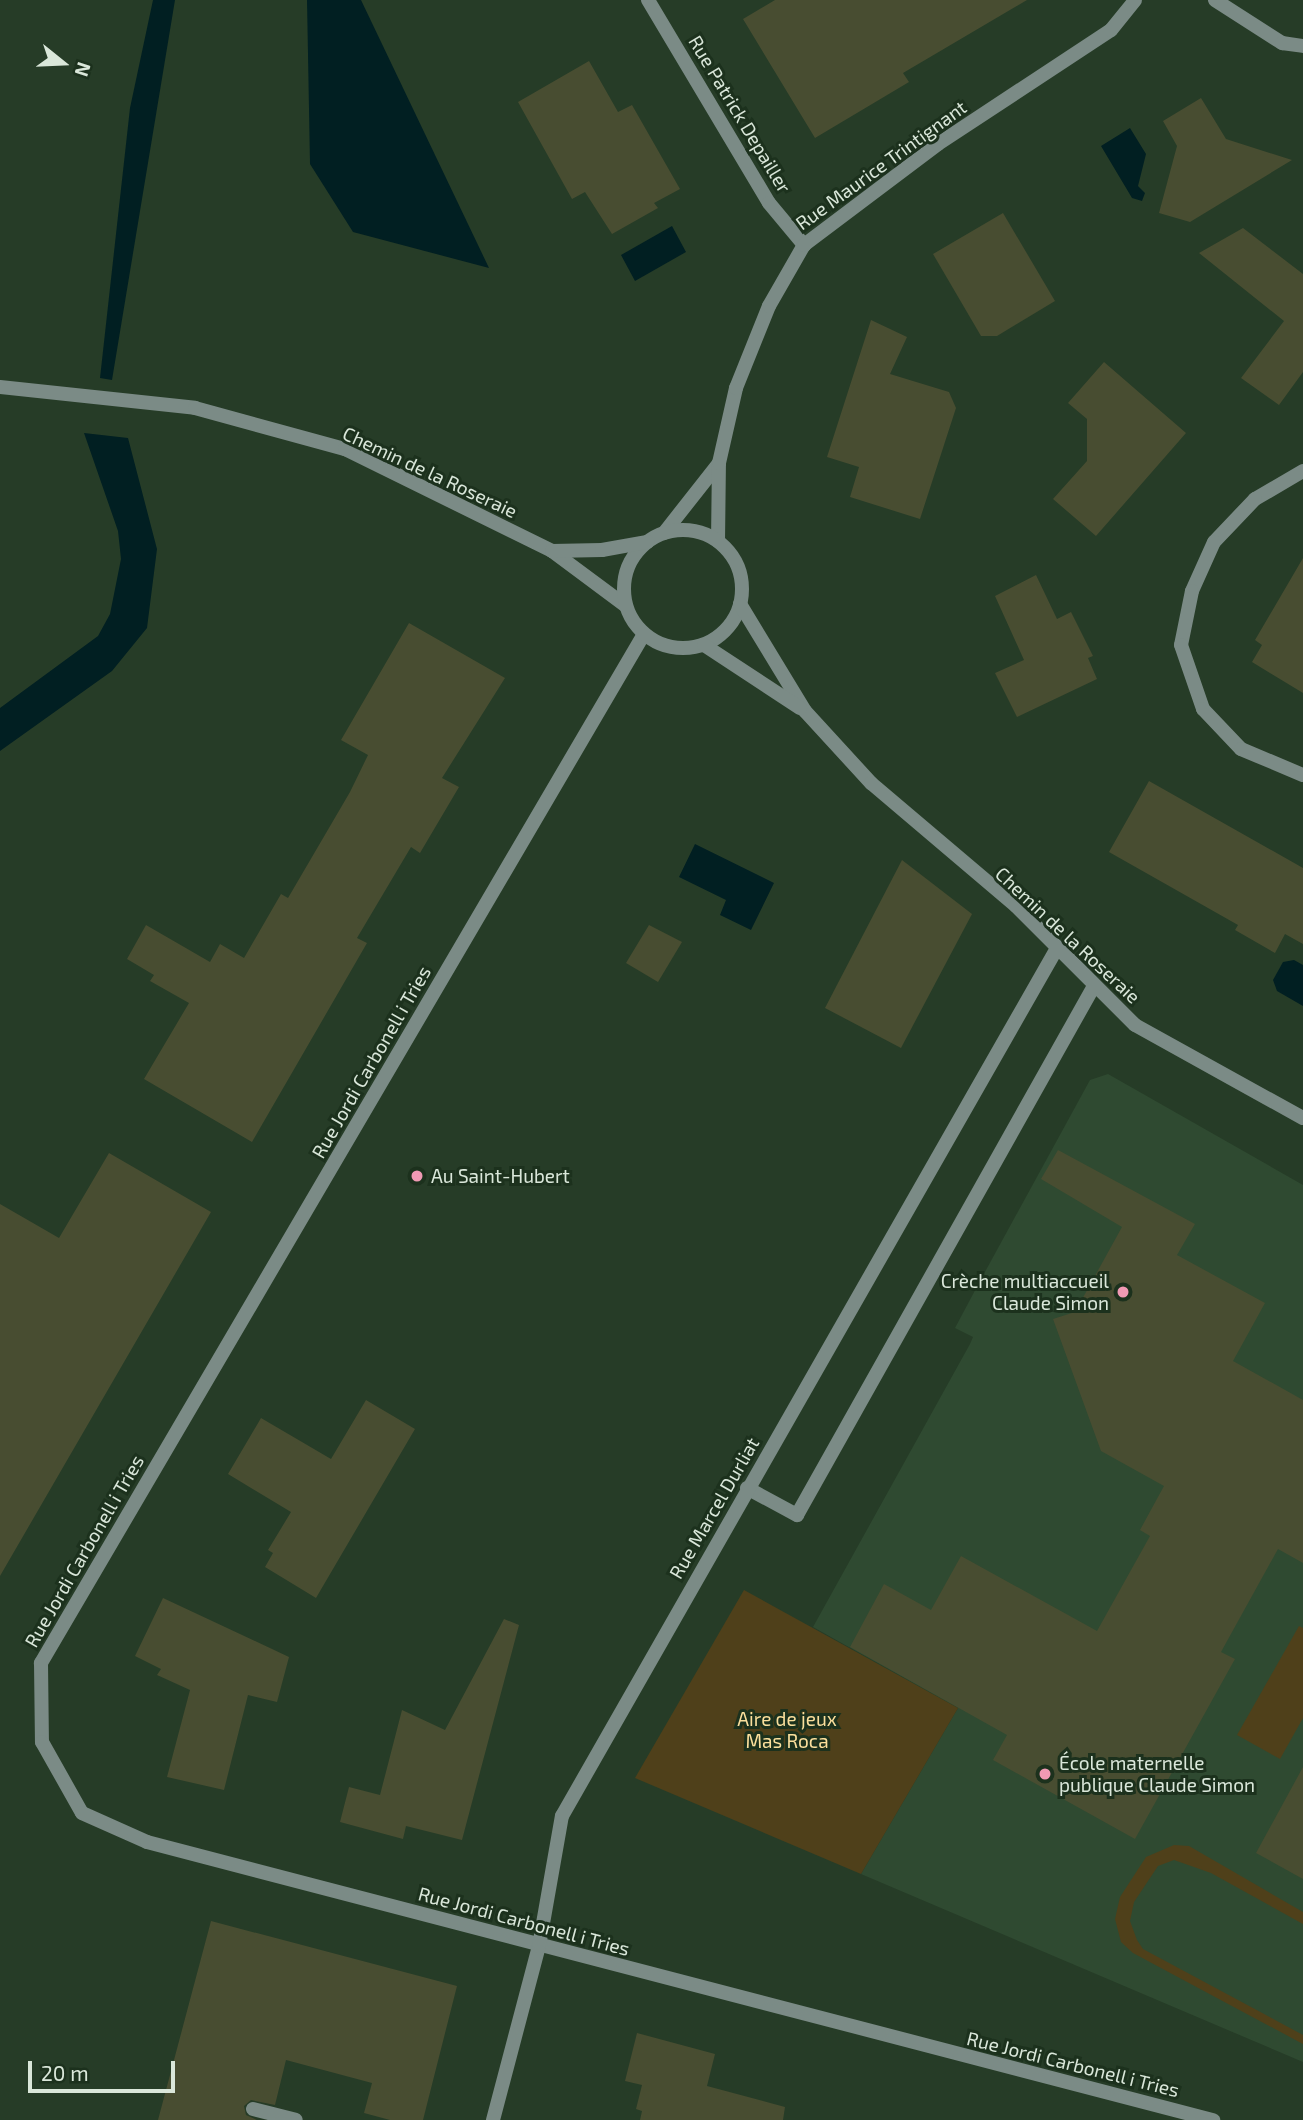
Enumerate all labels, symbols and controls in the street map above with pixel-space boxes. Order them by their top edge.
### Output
north arrow [28,28,98,98]
street label: Rue Patrick Depailler [684,31,796,197]
text: N [70,60,97,80]
street label: Rue Maurice Trintignant [791,95,971,235]
street label: Chemin de la Roseraie [339,422,521,522]
street label: Chemin de la Roseraie [991,862,1145,1008]
street label: Rue Jordi Carbonell i Tries [306,961,436,1163]
place label: Au Saint-Hubert [431,1165,570,1187]
marker: Au Saint-Hubert [409,1168,425,1184]
place label: Crèche multiaccueil Claude Simon [941,1270,1109,1314]
marker: Crèche multiaccueil Claude Simon [1115,1284,1131,1300]
street label: Rue Marcel Durliat [664,1433,764,1583]
street label: Rue Jordi Carbonell i Tries [19,1450,149,1652]
park label: Aire de jeux Mas Roca [737,1708,837,1752]
place label: École maternelle publique Claude Simon [1059,1752,1255,1796]
marker: École maternelle publique Claude Simon [1037,1766,1053,1782]
street label: Rue Jordi Carbonell i Tries [415,1882,633,1960]
street label: Rue Jordi Carbonell i Tries [964,2026,1182,2102]
scale bar [32,2046,178,2090]
text: 20 m [41,2060,89,2085]

